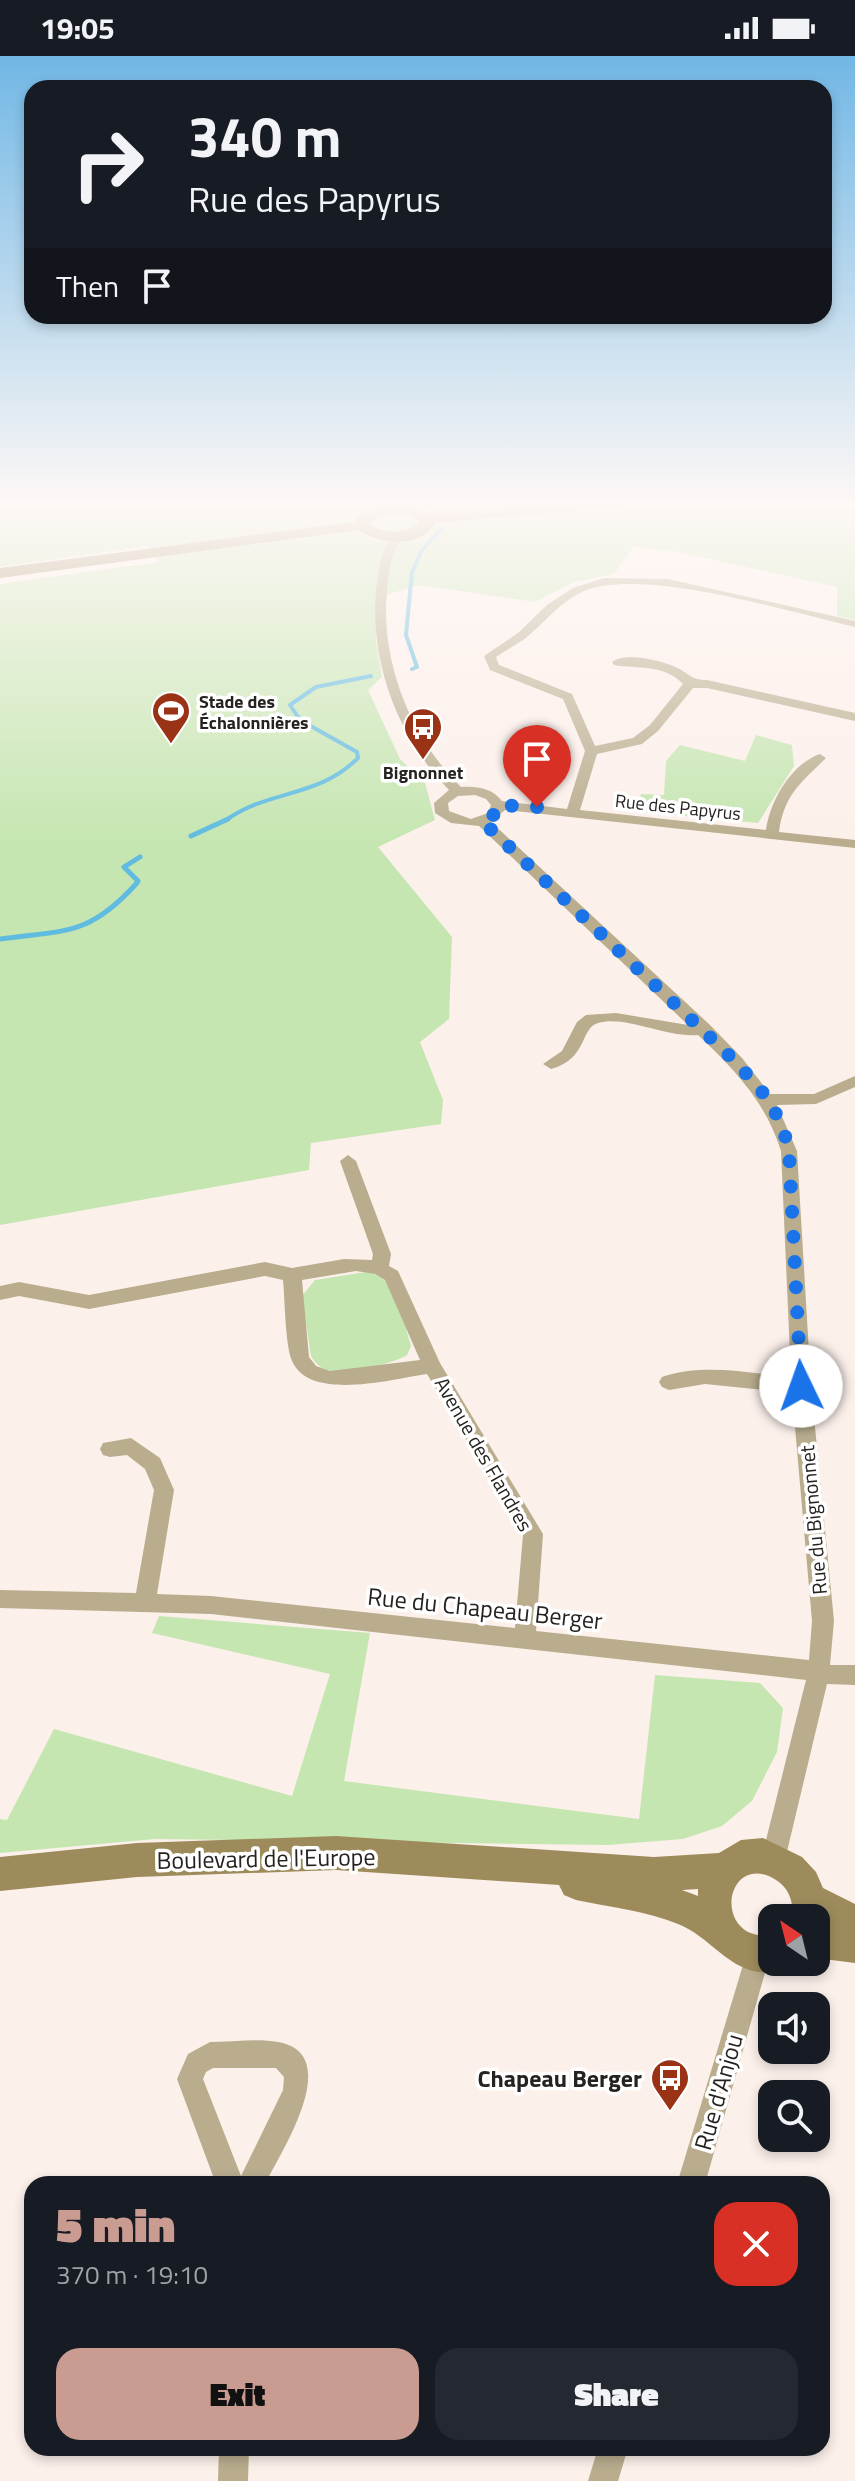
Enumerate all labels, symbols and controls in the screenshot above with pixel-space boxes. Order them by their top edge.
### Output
text: 19:05 [40,5,115,51]
text: 340 m [188,94,341,179]
icon: right [56,112,160,216]
text: Rue des Papyrus [188,171,441,226]
text: Then [56,263,119,309]
icon: arrive [135,264,179,308]
place label: Stade des Échalonnières [199,688,309,736]
sports icon: Stade des Échalonnières [150,690,192,745]
bus stop icon: Bignonnet [402,706,444,761]
pin [503,725,571,807]
icon: arrive [515,737,559,781]
place label: Bignonnet [383,759,464,786]
street label: Rue des Papyrus [614,787,742,827]
position arrow [759,1344,843,1428]
street label: Avenue des Flandres [427,1371,541,1537]
street label: Rue du Bignonnet [791,1444,835,1596]
street label: Rue du Chapeau Berger [366,1578,604,1638]
street label: Boulevard de l'Europe [156,1838,376,1878]
north arrow [758,1904,830,1976]
map controls [758,1904,830,2152]
button: sound [758,1992,830,2064]
street label: Rue d'Anjou [684,2030,752,2154]
bus stop icon: Chapeau Berger [649,2057,691,2112]
place label: Chapeau Berger [478,2060,642,2096]
button: search [758,2080,830,2152]
text: 5 min [56,2188,175,2261]
button: close [714,2202,798,2286]
text: 370 m · 19:10 [56,2255,208,2294]
button: Exit [56,2348,419,2440]
button: Share [435,2348,798,2440]

